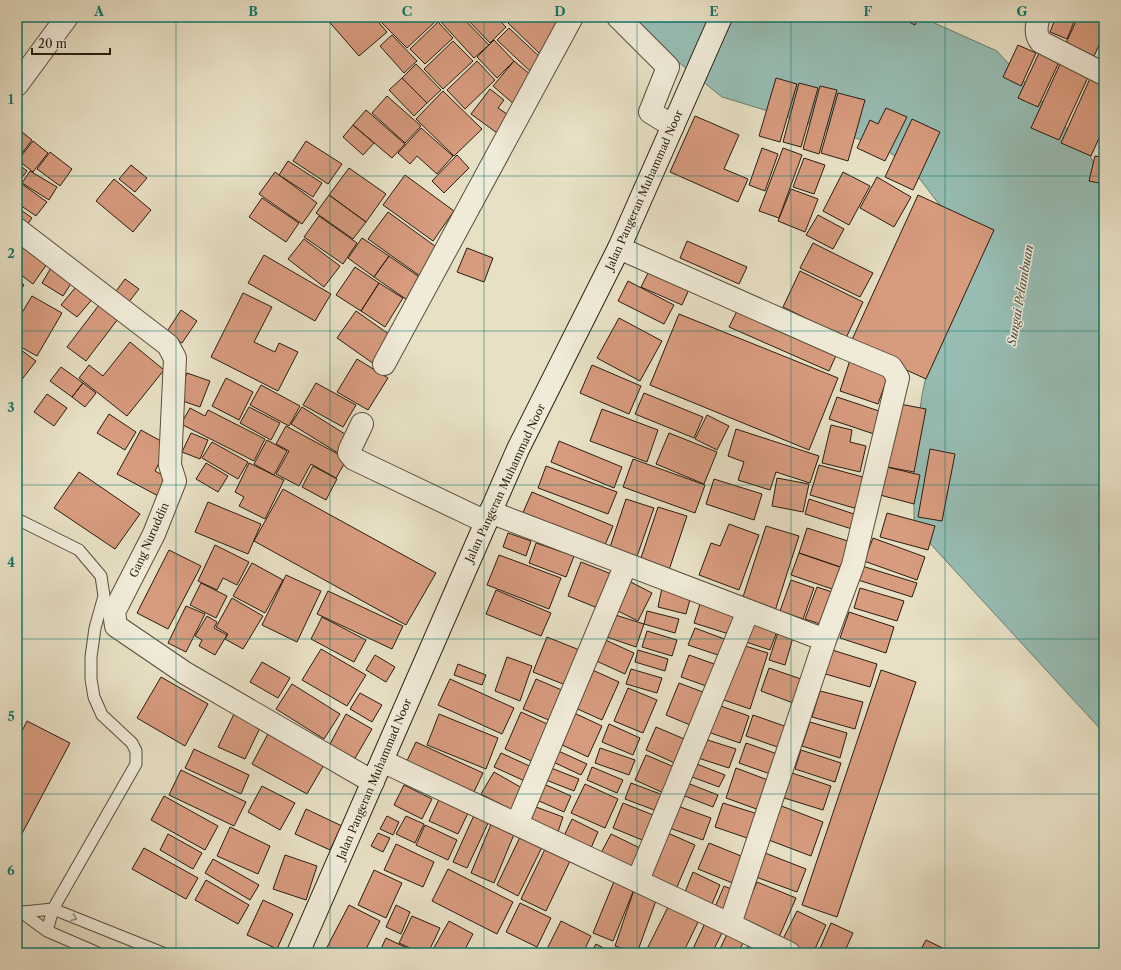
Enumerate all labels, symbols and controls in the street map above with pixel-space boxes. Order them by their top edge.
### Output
text: A [93,3,105,19]
text: B [248,3,258,19]
text: C [402,3,412,19]
text: D [554,3,566,19]
text: E [709,3,719,19]
text: F [864,3,873,19]
text: G [1016,3,1028,19]
scale bar [32,30,110,56]
text: 20 m [38,36,67,51]
text: 1 [8,91,14,107]
street label: Jalan Pangeran Muhammad Noor [601,108,686,274]
water label: Sungai Pelambuan [1004,243,1036,348]
text: 2 [7,245,15,261]
text: 3 [7,399,15,415]
street label: Jalan Pangeran Muhammad Noor [461,401,548,566]
street label: Gang Nuruddin [126,500,172,580]
text: 4 [7,554,15,570]
street label: Jalan Pangeran Muhammad Noor [333,696,414,863]
text: 5 [7,708,15,724]
text: 6 [7,862,15,878]
one-way arrow [71,913,78,921]

